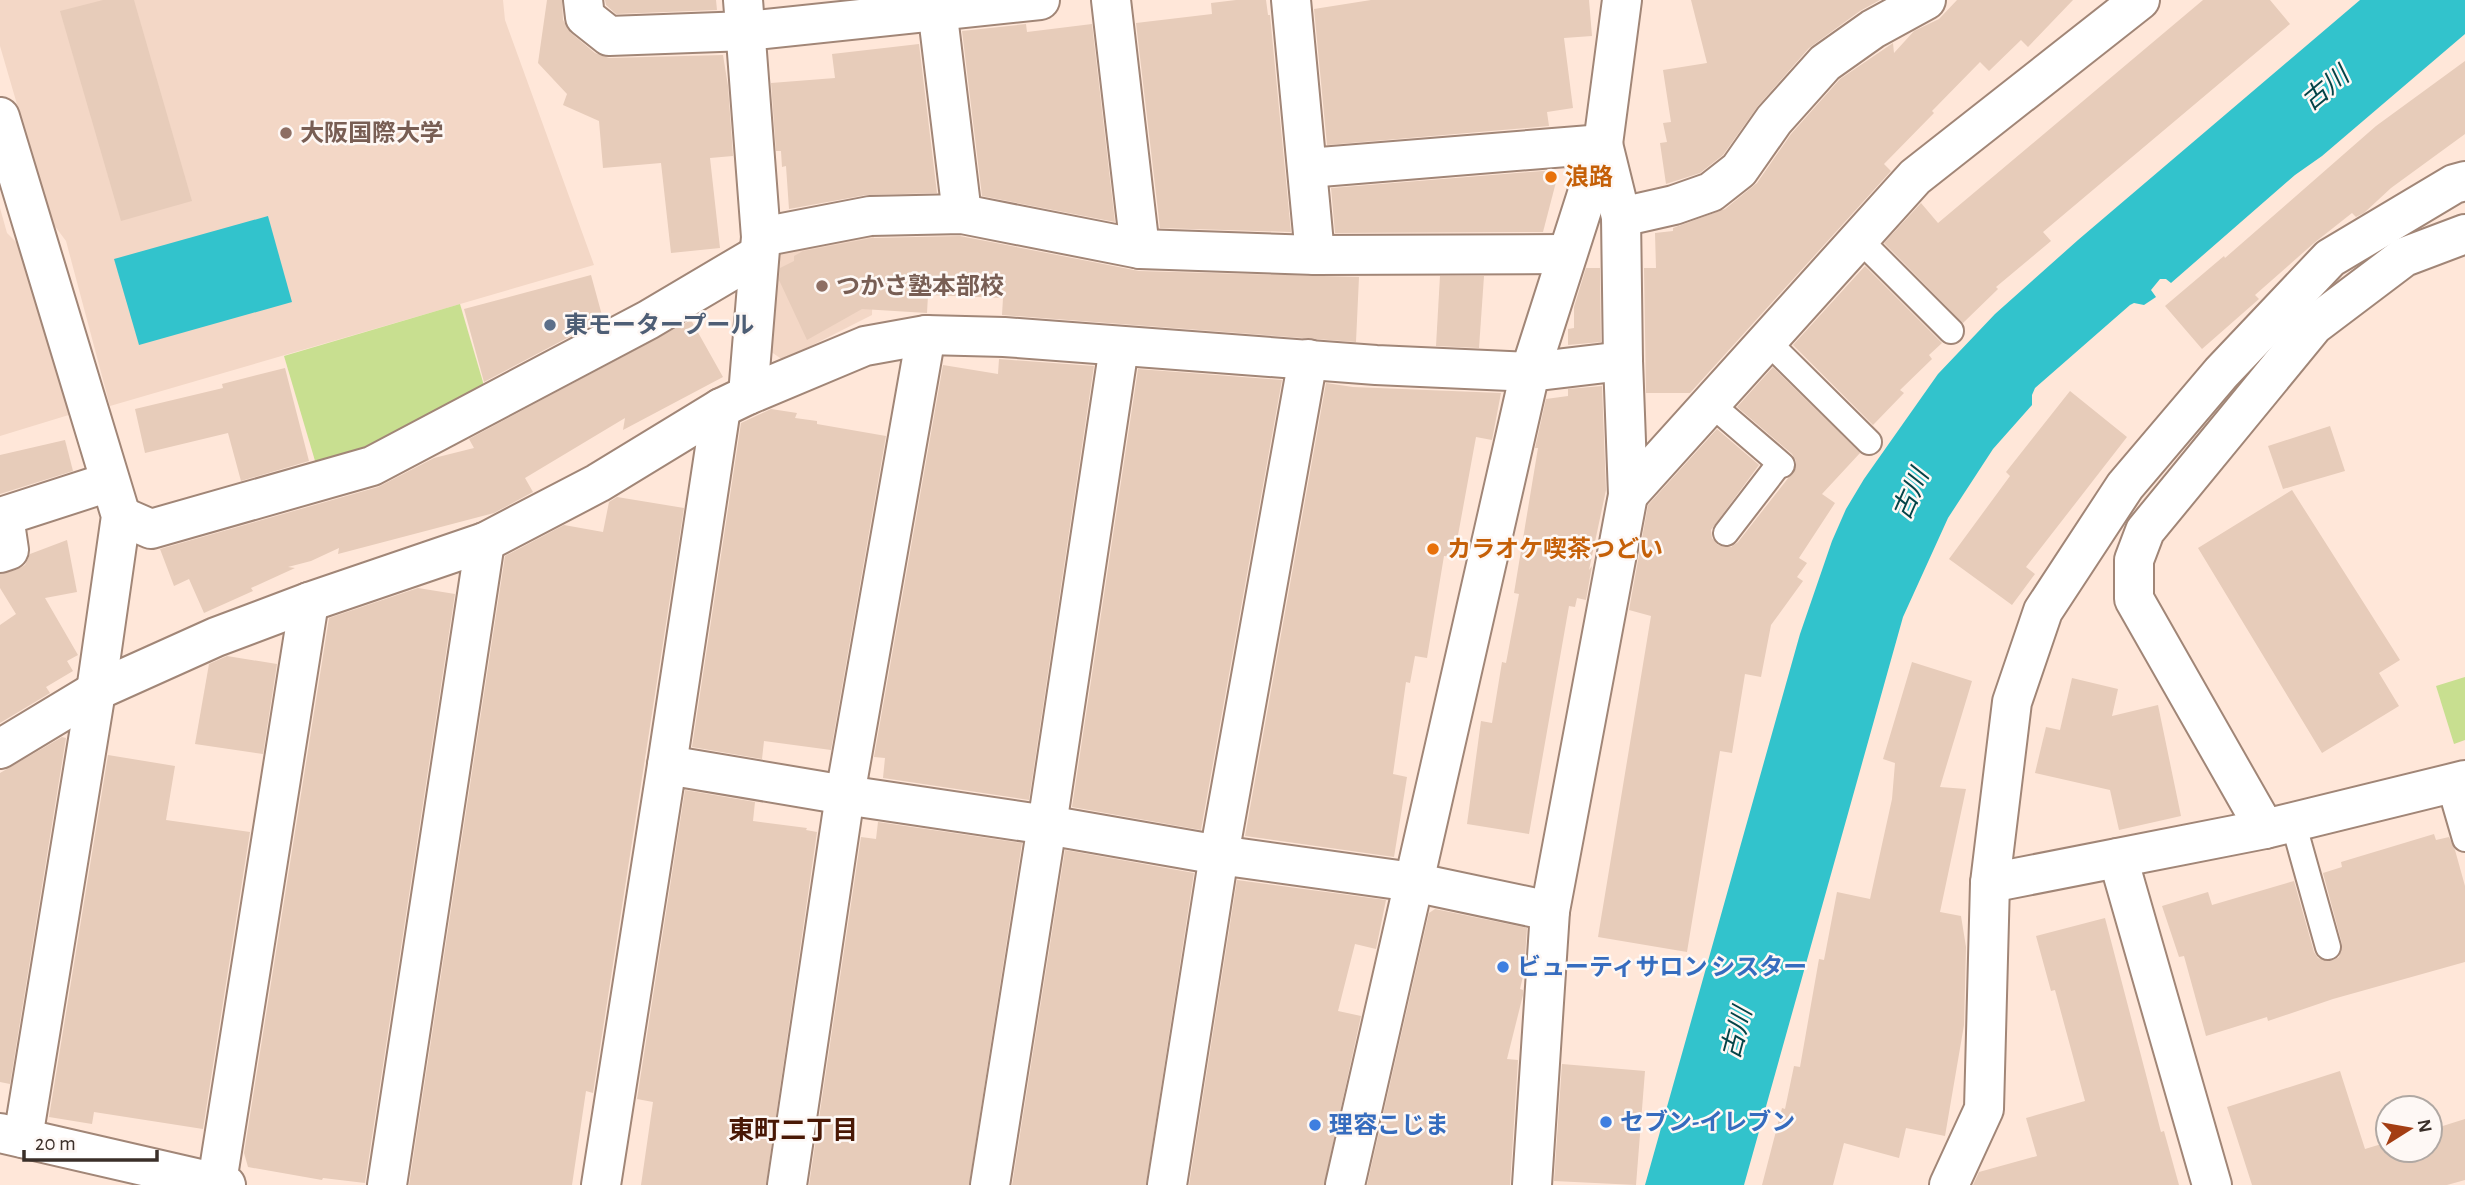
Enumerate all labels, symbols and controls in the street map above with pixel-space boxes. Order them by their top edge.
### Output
water label: 古川 [2297,59,2356,115]
place label: 大阪国際大学 [300,120,444,146]
marker: 大阪国際大学 [278,125,294,141]
place label: 浪路 [1565,164,1613,190]
marker: 浪路 [1543,169,1559,185]
place label: つかさ塾本部校 [836,273,1004,299]
marker: つかさ塾本部校 [814,278,830,294]
place label: 東モータープール [564,312,755,338]
marker: 東モータープール [542,317,558,333]
water label: 古川 [1888,462,1935,523]
place label: カラオケ喫茶つどい [1447,536,1663,562]
marker: カラオケ喫茶つどい [1425,541,1441,557]
place label: ビューティサロン シスター [1517,954,1807,980]
marker: ビューティサロン シスター [1495,959,1511,975]
water label: 古川 [1717,1002,1757,1062]
north arrow [2374,1094,2444,1164]
place label: セブン-イレブン [1620,1109,1795,1135]
place label: 理容こじま [1329,1112,1449,1138]
marker: セブン-イレブン [1598,1114,1614,1130]
district label: 東町二丁目 [728,1116,858,1144]
marker: 理容こじま [1307,1117,1323,1133]
scale bar [24,1118,158,1162]
text: N [2414,1118,2435,1134]
text: 20 m [35,1133,76,1154]

